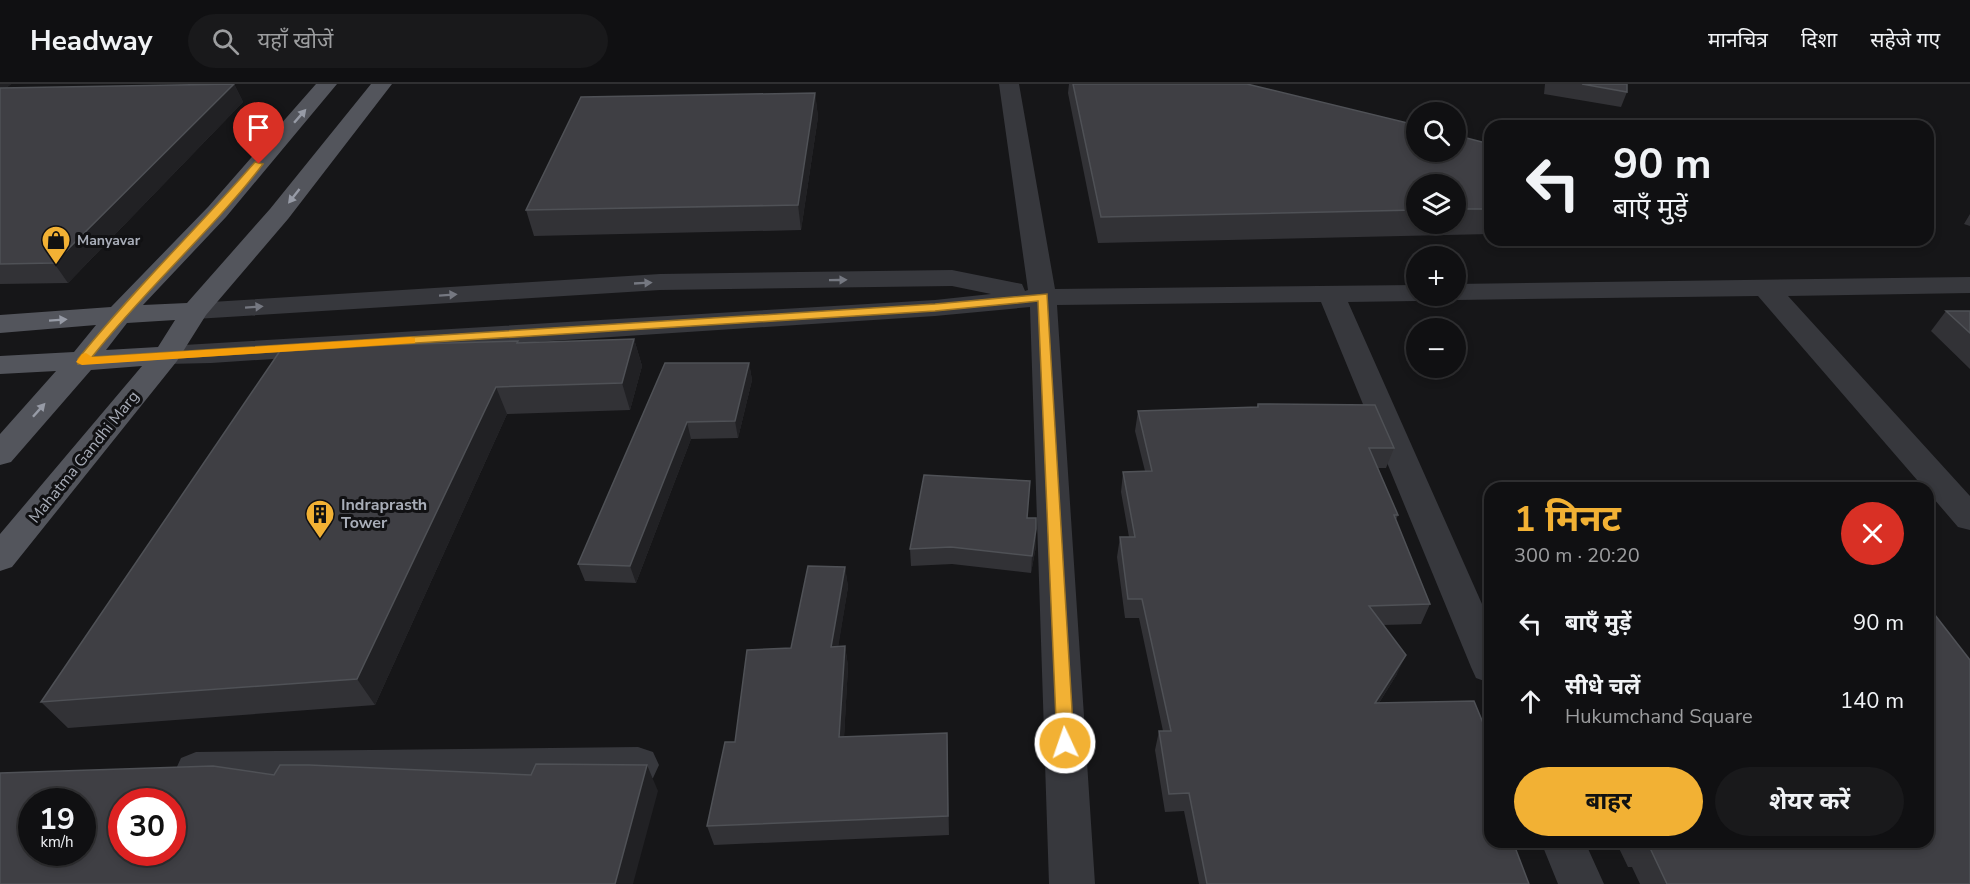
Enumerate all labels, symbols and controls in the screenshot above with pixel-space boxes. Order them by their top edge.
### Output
search box [188,14,608,68]
text: Headway [30,22,152,60]
icon: search [209,25,242,58]
text: यहाँ खोजें [257,26,333,56]
text: मानचित्र [1708,26,1768,54]
text: दिशा [1801,26,1837,54]
text: सहेजे गए [1870,26,1940,54]
pin [233,102,284,164]
map controls [1406,102,1466,378]
button: search [1406,102,1466,162]
one-way arrow [293,109,306,124]
icon: arrive [242,111,275,144]
text: 90 m [1613,136,1712,193]
icon: left [1514,144,1592,222]
button: layers [1406,174,1466,234]
one-way arrow [287,188,300,204]
text: बाएँ मुड़ें [1613,190,1688,227]
shop icon: Manyavar [40,224,72,266]
place label: Manyavar [77,231,141,250]
button: + [1406,246,1466,306]
one-way arrow [829,275,848,285]
one-way arrow [634,279,653,288]
one-way arrow [439,290,458,300]
one-way arrow [244,303,263,312]
one-way arrow [49,315,68,324]
button: − [1406,318,1466,378]
street label: Mahatma Gandhi Marg [24,386,144,528]
one-way arrow [32,403,45,418]
place label: Indraprasth Tower [341,494,427,534]
text: 1 मिनट [1514,495,1621,544]
building icon: Indraprasth Tower [304,498,336,540]
button: close [1841,502,1904,565]
text: 300 m · 20:20 [1514,542,1640,569]
icon: left [1514,607,1547,640]
text: बाएँ मुड़ें [1565,608,1631,638]
text: 90 m [1853,608,1904,638]
text: सीधे चलें [1565,672,1640,702]
icon: ahead [1514,685,1547,718]
text: 140 m [1840,686,1904,716]
text: Hukumchand Square [1565,703,1753,730]
position arrow [1033,711,1097,775]
button: बाहर [1514,767,1703,836]
button: शेयर करें [1715,767,1904,836]
speed limit sign: 30 [108,788,186,866]
text: 19 [39,799,75,840]
text: km/h [40,832,74,852]

